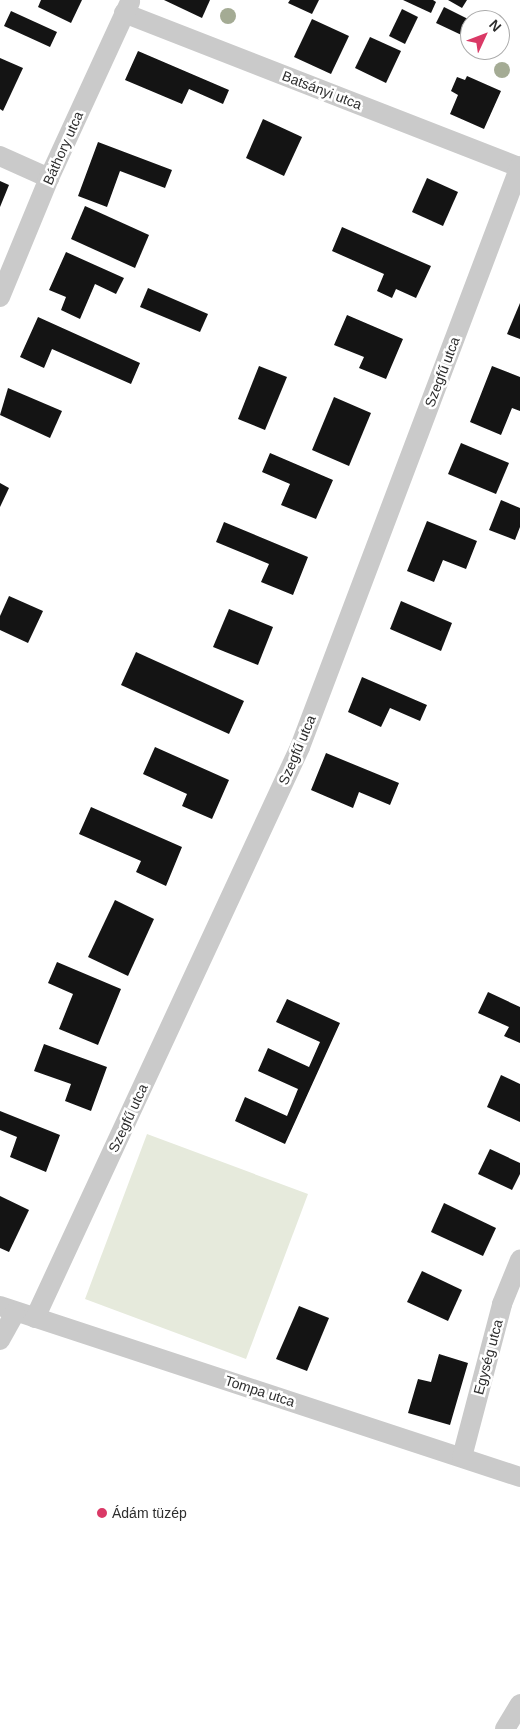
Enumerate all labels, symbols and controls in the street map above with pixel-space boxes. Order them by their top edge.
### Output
north arrow [460,10,510,60]
text: N [486,16,505,35]
street label: Batsányi utca [280,67,364,113]
street label: Báthory utca [39,109,87,187]
street label: Szegfű utca [421,334,463,410]
street label: Szegfű utca [275,713,319,787]
street label: Szegfű utca [105,1081,151,1155]
street label: Egység utca [470,1318,506,1396]
street label: Tompa utca [223,1372,297,1410]
place label: Ádám tüzép [112,1505,187,1521]
marker: Ádám tüzép [96,1507,108,1519]

